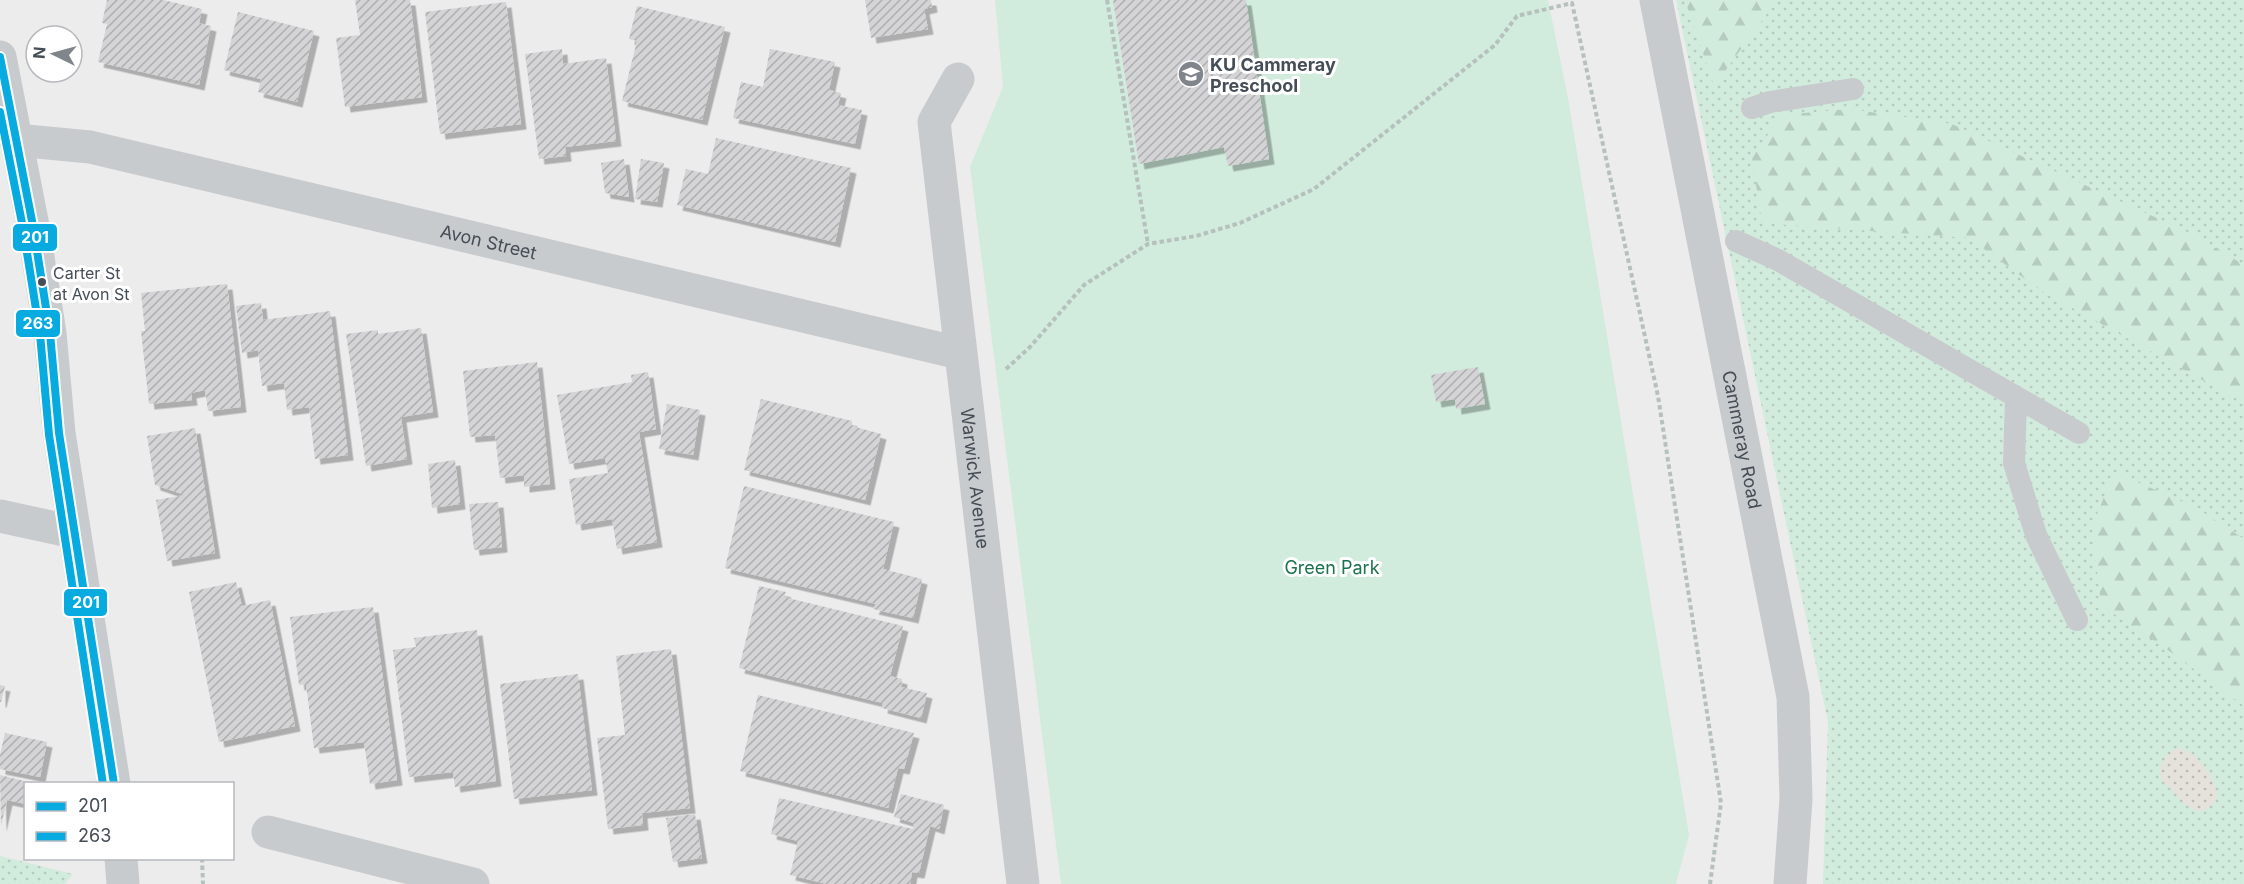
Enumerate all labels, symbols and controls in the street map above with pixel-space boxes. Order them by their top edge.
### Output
north arrow [24,24,84,84]
text: N [29,46,50,60]
place label: KU Cammeray Preschool [1210,54,1336,96]
school or university icon: KU Cammeray Preschool [1176,59,1206,89]
street label: Avon Street [438,220,539,263]
line badge: 201 [12,223,58,252]
text: 201 [21,227,49,247]
place label: Carter St at Avon St [53,263,129,304]
marker: Carter St at Avon St [36,276,48,288]
line badge: 263 [15,309,61,338]
text: 263 [23,313,53,333]
street label: Cammeray Road [1719,369,1766,511]
street label: Warwick Avenue [957,407,994,550]
park label: Green Park [1284,557,1380,578]
line badge: 201 [63,588,108,617]
text: 201 [72,592,100,612]
legend [24,782,234,860]
text: 201 [78,795,108,816]
text: 263 [78,825,111,846]

